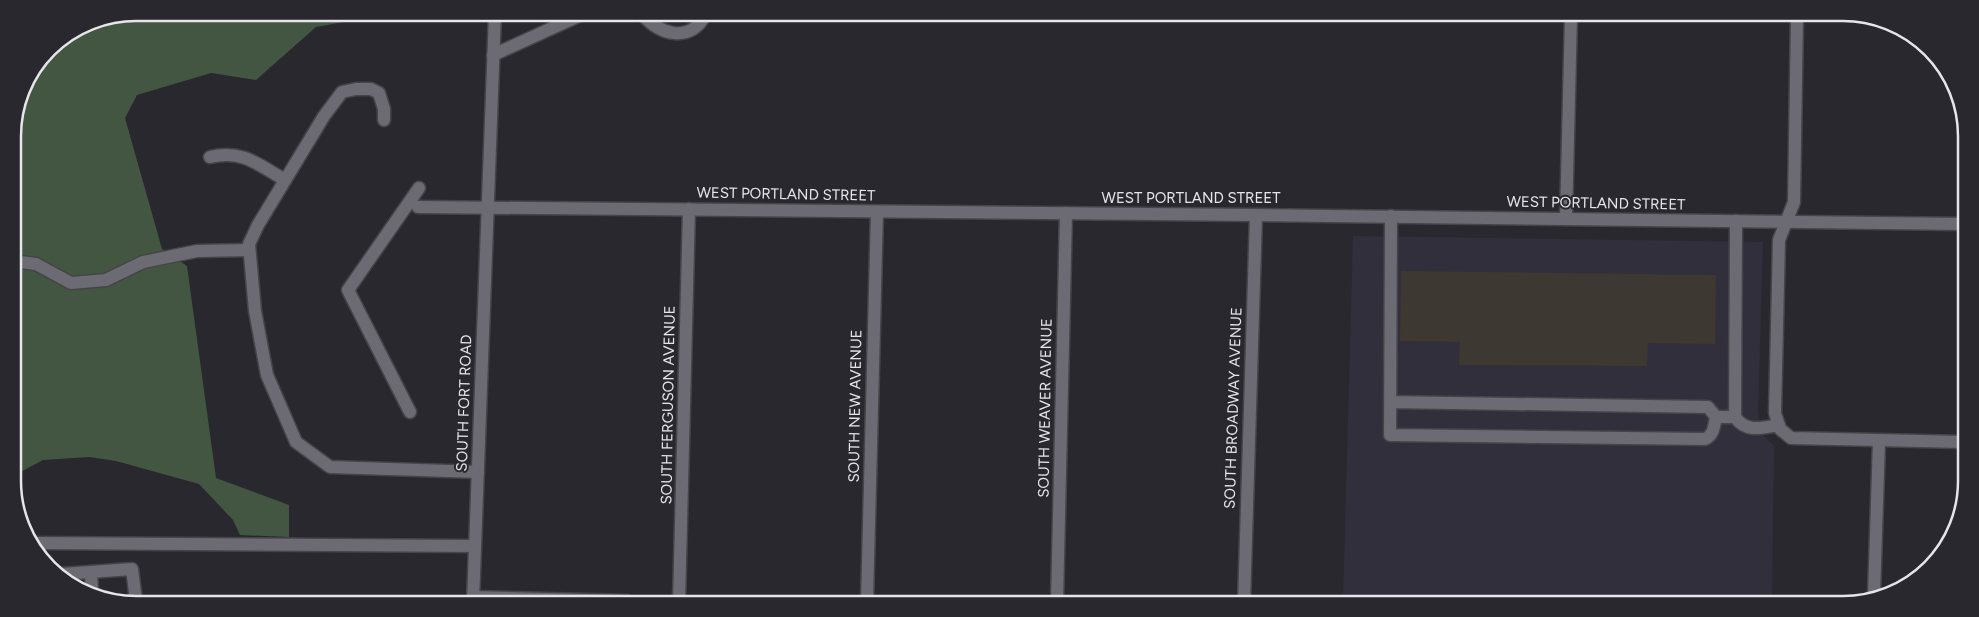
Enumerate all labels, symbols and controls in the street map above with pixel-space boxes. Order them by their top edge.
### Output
street label: WEST PORTLAND STREET [696,183,876,205]
street label: WEST PORTLAND STREET [1102,189,1281,207]
street label: WEST PORTLAND STREET [1506,192,1686,214]
street label: SOUTH FERGUSON AVENUE [657,305,679,505]
street label: SOUTH BROADWAY AVENUE [1220,307,1246,509]
street label: SOUTH WEAVER AVENUE [1034,318,1056,498]
street label: SOUTH NEW AVENUE [845,329,865,483]
street label: SOUTH FORT ROAD [453,334,475,472]

